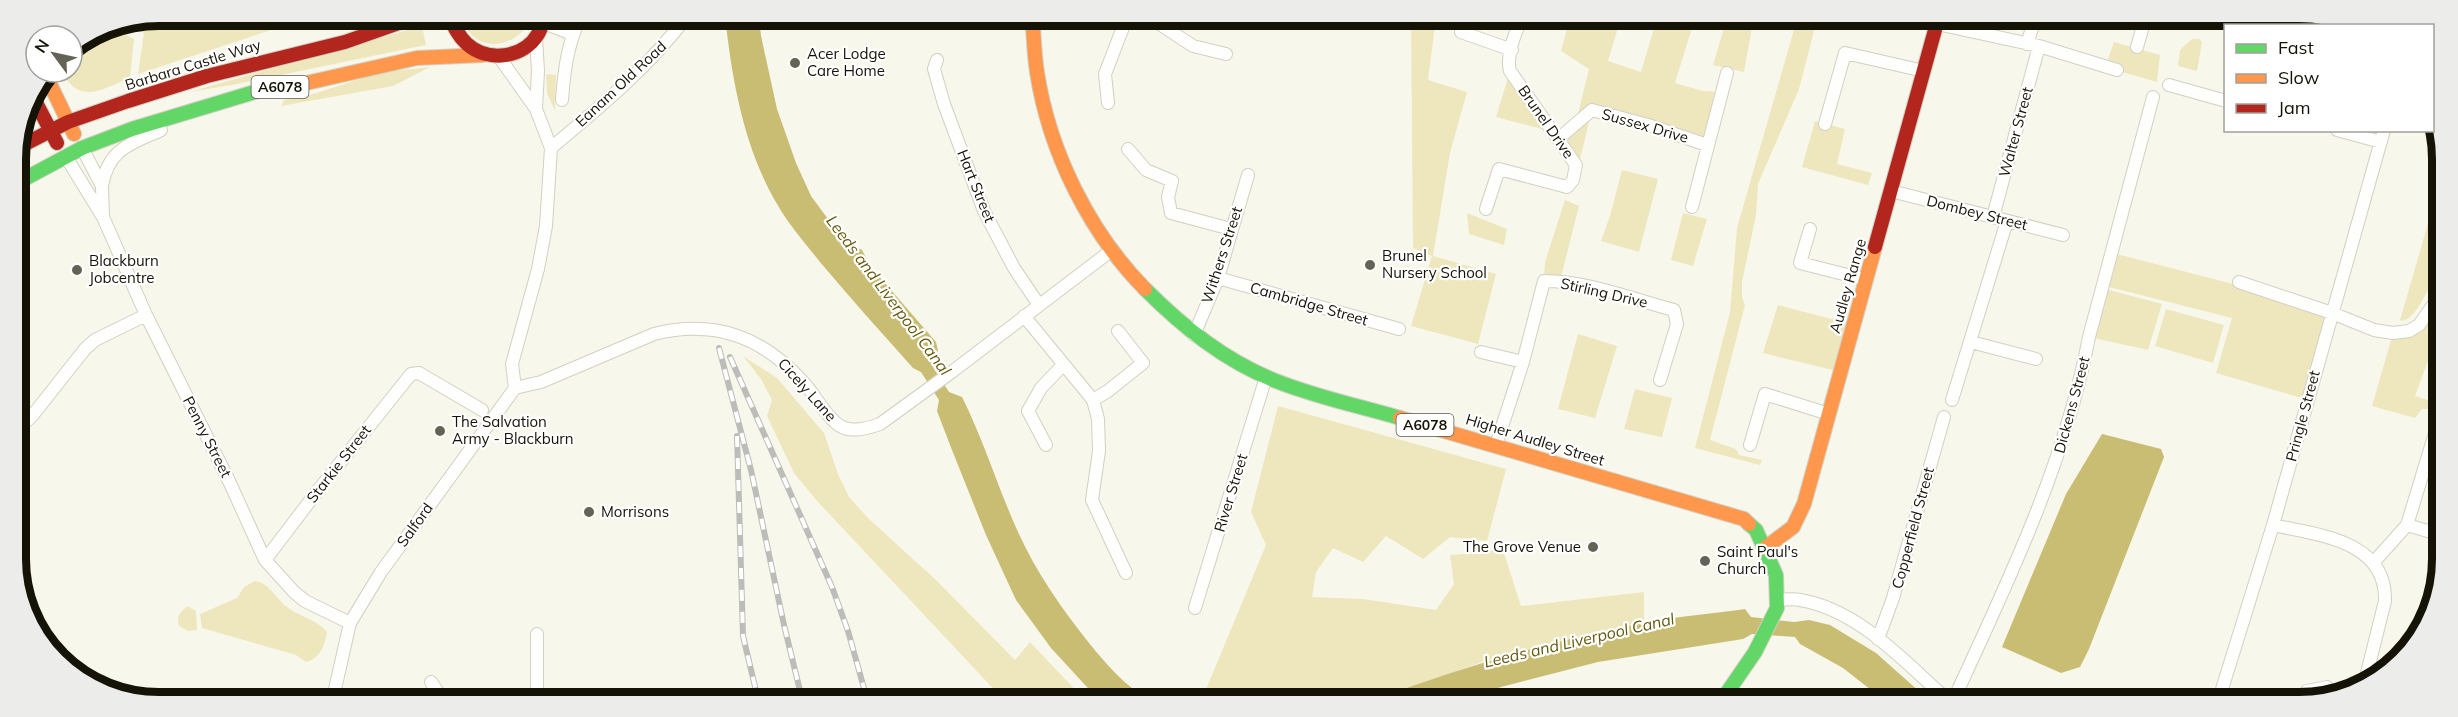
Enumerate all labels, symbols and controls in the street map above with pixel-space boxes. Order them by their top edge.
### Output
north arrow [24,24,84,84]
legend [2224,24,2434,132]
text: N [30,35,53,56]
street label: Barbara Castle Way [123,35,263,94]
text: Fast [2278,36,2314,59]
street label: Eanam Old Road [571,37,670,131]
place label: Acer Lodge Care Home [807,44,886,80]
marker: Acer Lodge Care Home [788,56,802,70]
text: Slow [2278,66,2320,89]
road number: A6078 [252,76,308,98]
street label: Brunel Drive [1514,81,1579,162]
street label: Walter Street [1994,85,2037,179]
text: Jam [2278,96,2311,119]
street label: Sussex Drive [1600,104,1691,147]
street label: Hart Street [953,147,1000,225]
street label: Dombey Street [1925,191,2030,234]
street label: Withers Street [1197,204,1246,306]
water label: Leeds and Liverpool Canal [822,211,956,379]
street label: Audley Range [1825,236,1870,335]
place label: Brunel Nursery School [1382,246,1487,282]
place label: Blackburn Jobcentre [89,251,159,287]
marker: Brunel Nursery School [1363,258,1377,272]
marker: Blackburn Jobcentre [70,263,84,277]
street label: Stirling Drive [1559,273,1649,312]
street label: Cambridge Street [1248,278,1370,329]
street label: Cicely Lane [774,354,841,425]
street label: Dickens Street [2049,354,2094,455]
street label: Pringle Street [2281,368,2324,464]
street label: Penny Street [179,393,236,480]
street label: Higher Audley Street [1463,409,1607,470]
place label: The Salvation Army - Blackburn [452,412,574,448]
road number: A6078 [1396,414,1454,436]
street label: Starkie Street [302,421,375,507]
marker: The Salvation Army - Blackburn [433,424,447,438]
street label: River Street [1210,451,1251,534]
street label: Copperfield Street [1887,465,1938,591]
street label: Salford [392,499,437,550]
place label: Morrisons [601,502,669,521]
marker: Morrisons [582,505,596,519]
place label: The Grove Venue [1463,537,1581,556]
marker: The Grove Venue [1586,540,1600,554]
place label: Saint Paul's Church [1717,542,1798,578]
marker: Saint Paul's Church [1698,554,1712,568]
water label: Leeds and Liverpool Canal [1482,608,1676,672]

